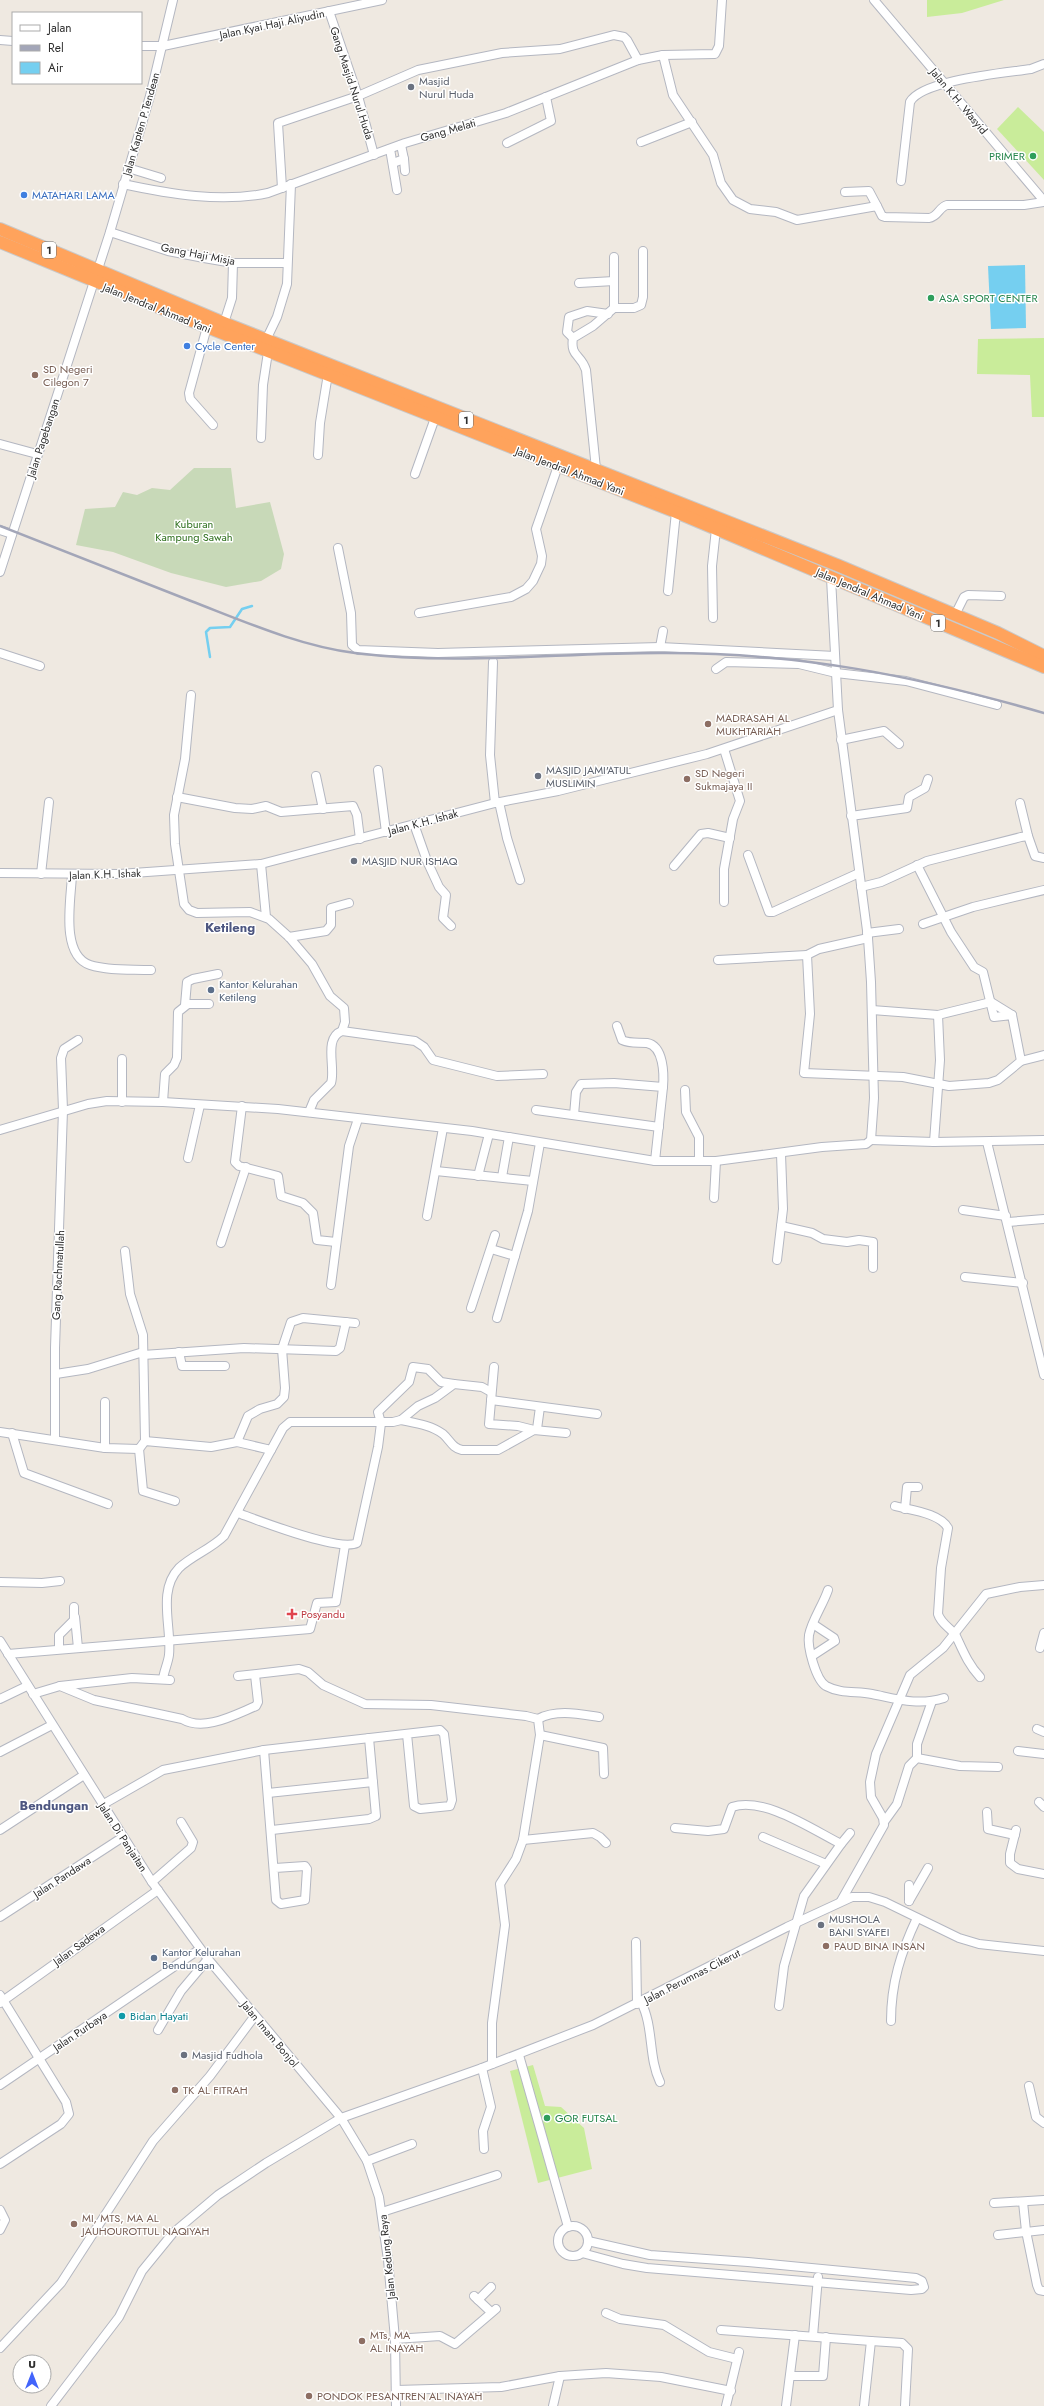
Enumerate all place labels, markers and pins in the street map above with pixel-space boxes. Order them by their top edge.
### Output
place label: Masjid Nurul Huda [419,73,474,102]
marker: Masjid Nurul Huda [406,82,416,92]
place label: PRIMER [989,148,1026,164]
marker: PRIMER [1028,151,1038,161]
place label: MATAHARI LAMA [32,187,115,203]
marker: MATAHARI LAMA [19,190,29,200]
place label: ASA SPORT CENTER [939,290,1038,306]
marker: ASA SPORT CENTER [926,293,936,303]
place label: Cycle Center [195,338,255,354]
marker: Cycle Center [182,341,192,351]
place label: SD Negeri Cilegon 7 [43,361,93,390]
marker: SD Negeri Cilegon 7 [30,370,40,380]
place label: MADRASAH AL MUKHTARIAH [716,710,790,739]
marker: MADRASAH AL MUKHTARIAH [703,719,713,729]
place label: MASJID JAMI'ATUL MUSLIMIN [546,762,631,791]
place label: SD Negeri Sukmajaya II [695,765,752,794]
marker: MASJID JAMI'ATUL MUSLIMIN [533,771,543,781]
marker: SD Negeri Sukmajaya II [682,774,692,784]
place label: MASJID NUR ISHAQ [362,853,458,869]
marker: MASJID NUR ISHAQ [349,856,359,866]
place label: Kantor Kelurahan Ketileng [219,976,298,1005]
marker: Kantor Kelurahan Ketileng [206,985,216,995]
place label: Posyandu [301,1606,345,1622]
marker: Posyandu [286,1608,298,1620]
place label: MUSHOLA BANI SYAFEI [829,1911,889,1940]
marker: MUSHOLA BANI SYAFEI [816,1920,826,1930]
place label: PAUD BINA INSAN [834,1938,925,1954]
marker: PAUD BINA INSAN [821,1941,831,1951]
place label: Kantor Kelurahan Bendungan [162,1944,241,1973]
marker: Kantor Kelurahan Bendungan [149,1953,159,1963]
place label: Bidan Hayati [130,2008,189,2024]
marker: Bidan Hayati [117,2011,127,2021]
place label: Masjid Fudhola [192,2047,263,2063]
marker: Masjid Fudhola [179,2050,189,2060]
place label: TK AL FITRAH [183,2082,248,2098]
marker: TK AL FITRAH [170,2085,180,2095]
place label: GOR FUTSAL [555,2110,617,2126]
marker: GOR FUTSAL [542,2113,552,2123]
place label: MI, MTS, MA AL JAUHOUROTTUL NAQIYAH [80,2210,209,2239]
marker: MI, MTS, MA AL JAUHOUROTTUL NAQIYAH [69,2219,79,2229]
place label: MTs, MA AL INAYAH [370,2327,423,2356]
marker: MTs, MA AL INAYAH [357,2336,367,2346]
place label: PONDOK PESANTREN AL INAYAH [317,2388,482,2404]
marker: PONDOK PESANTREN AL INAYAH [304,2391,314,2401]

